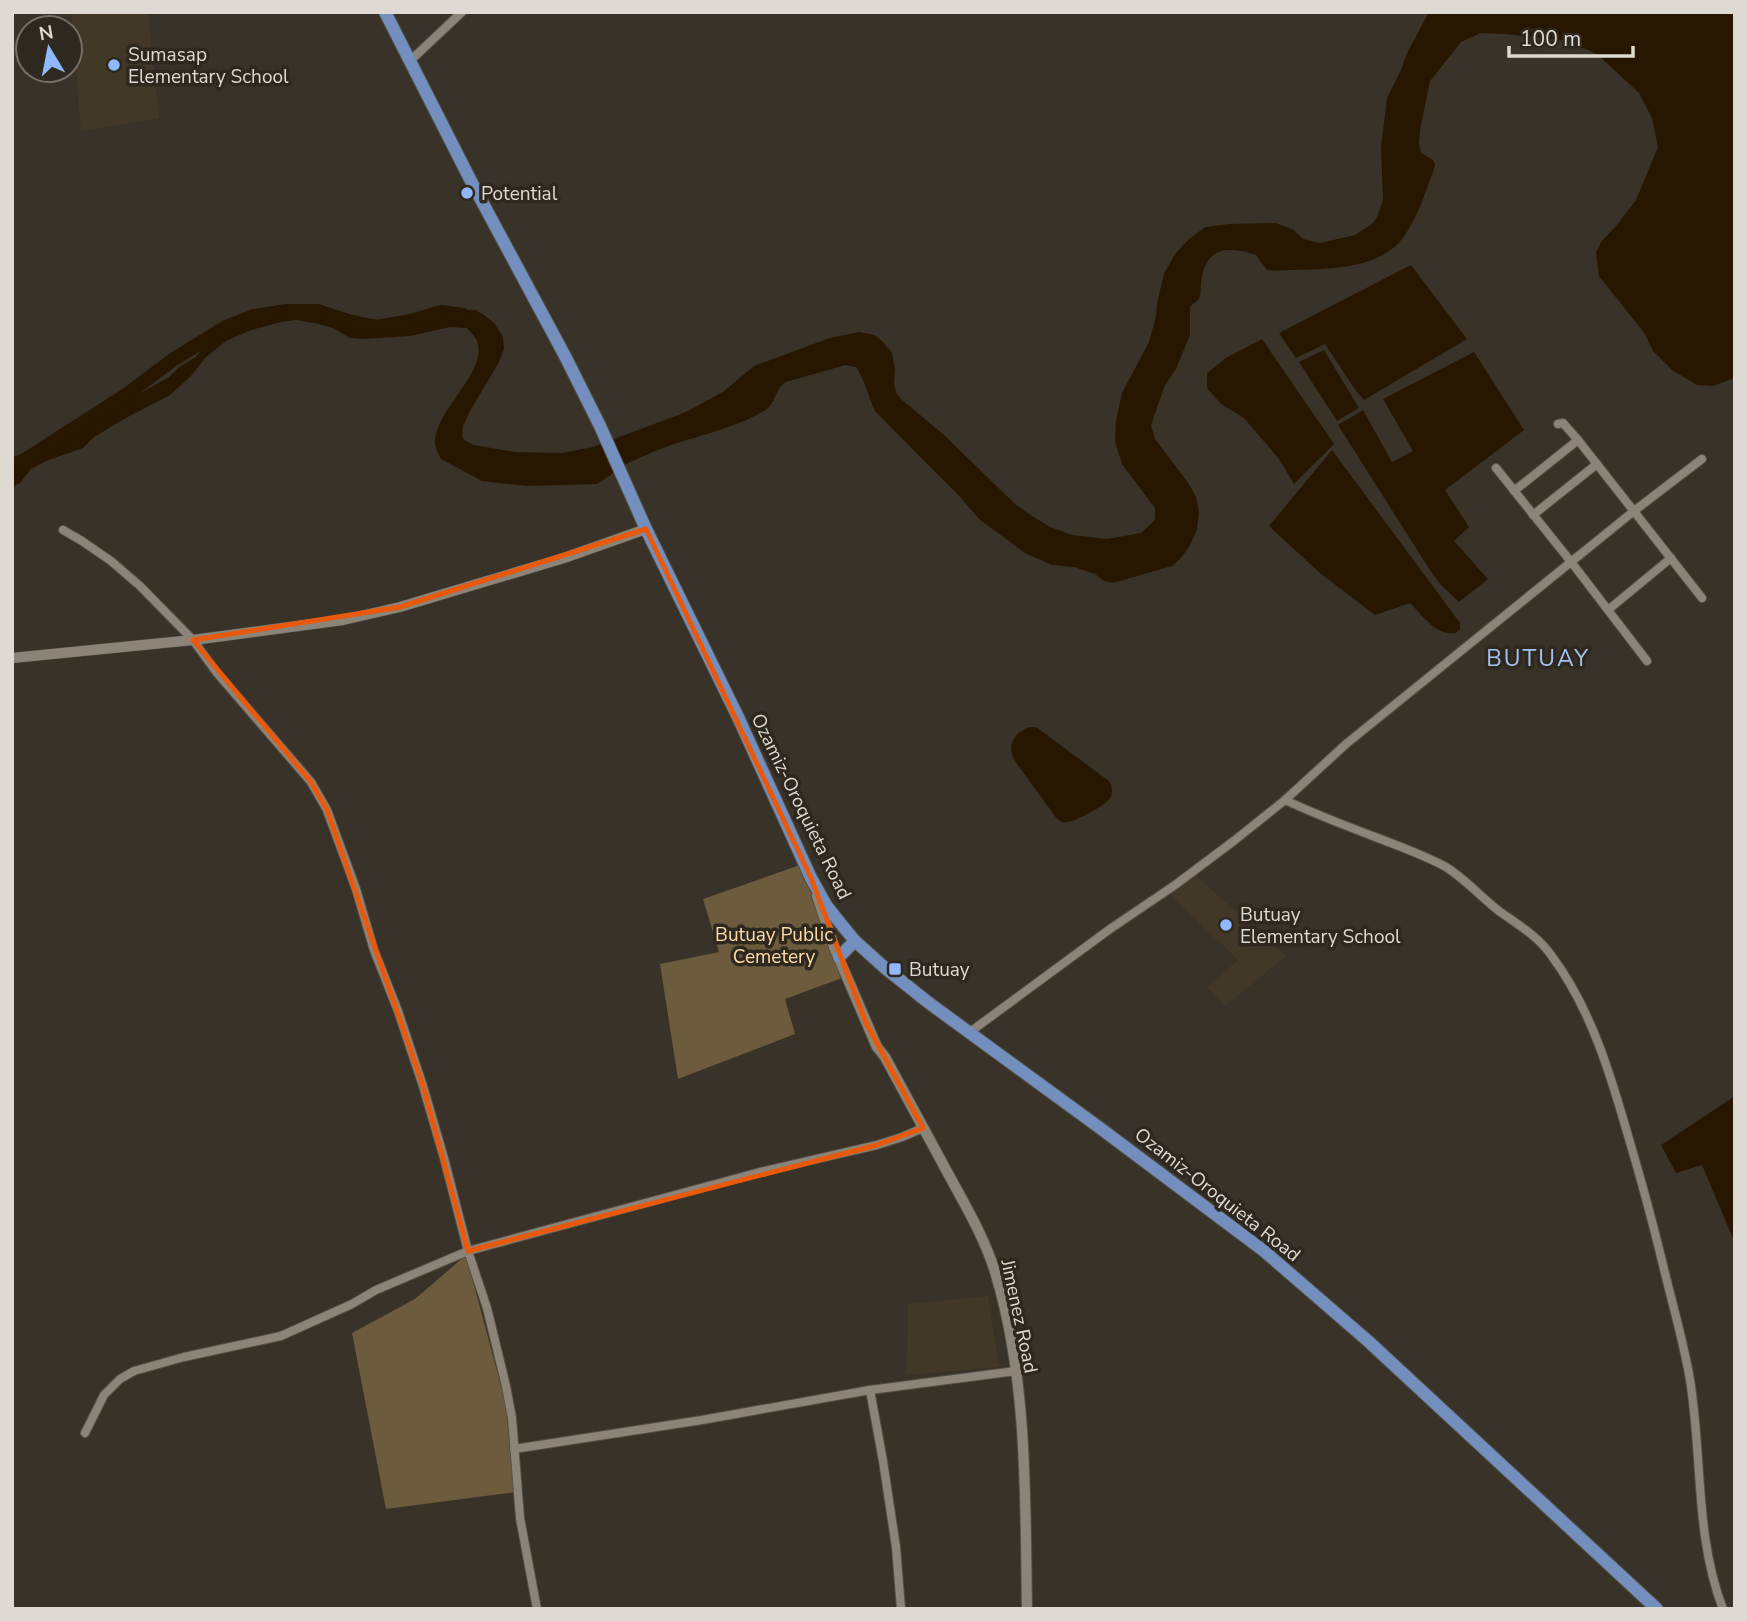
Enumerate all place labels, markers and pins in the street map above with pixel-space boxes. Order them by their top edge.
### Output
place label: Sumasap Elementary School [128,42,289,90]
marker: Sumasap Elementary School [106,57,122,73]
place label: Potential [481,181,558,207]
marker: Potential [459,185,475,201]
place label: Butuay Elementary School [1240,902,1401,950]
marker: Butuay Elementary School [1218,917,1234,933]
place label: Butuay [909,957,970,983]
marker: Butuay [887,961,903,977]

